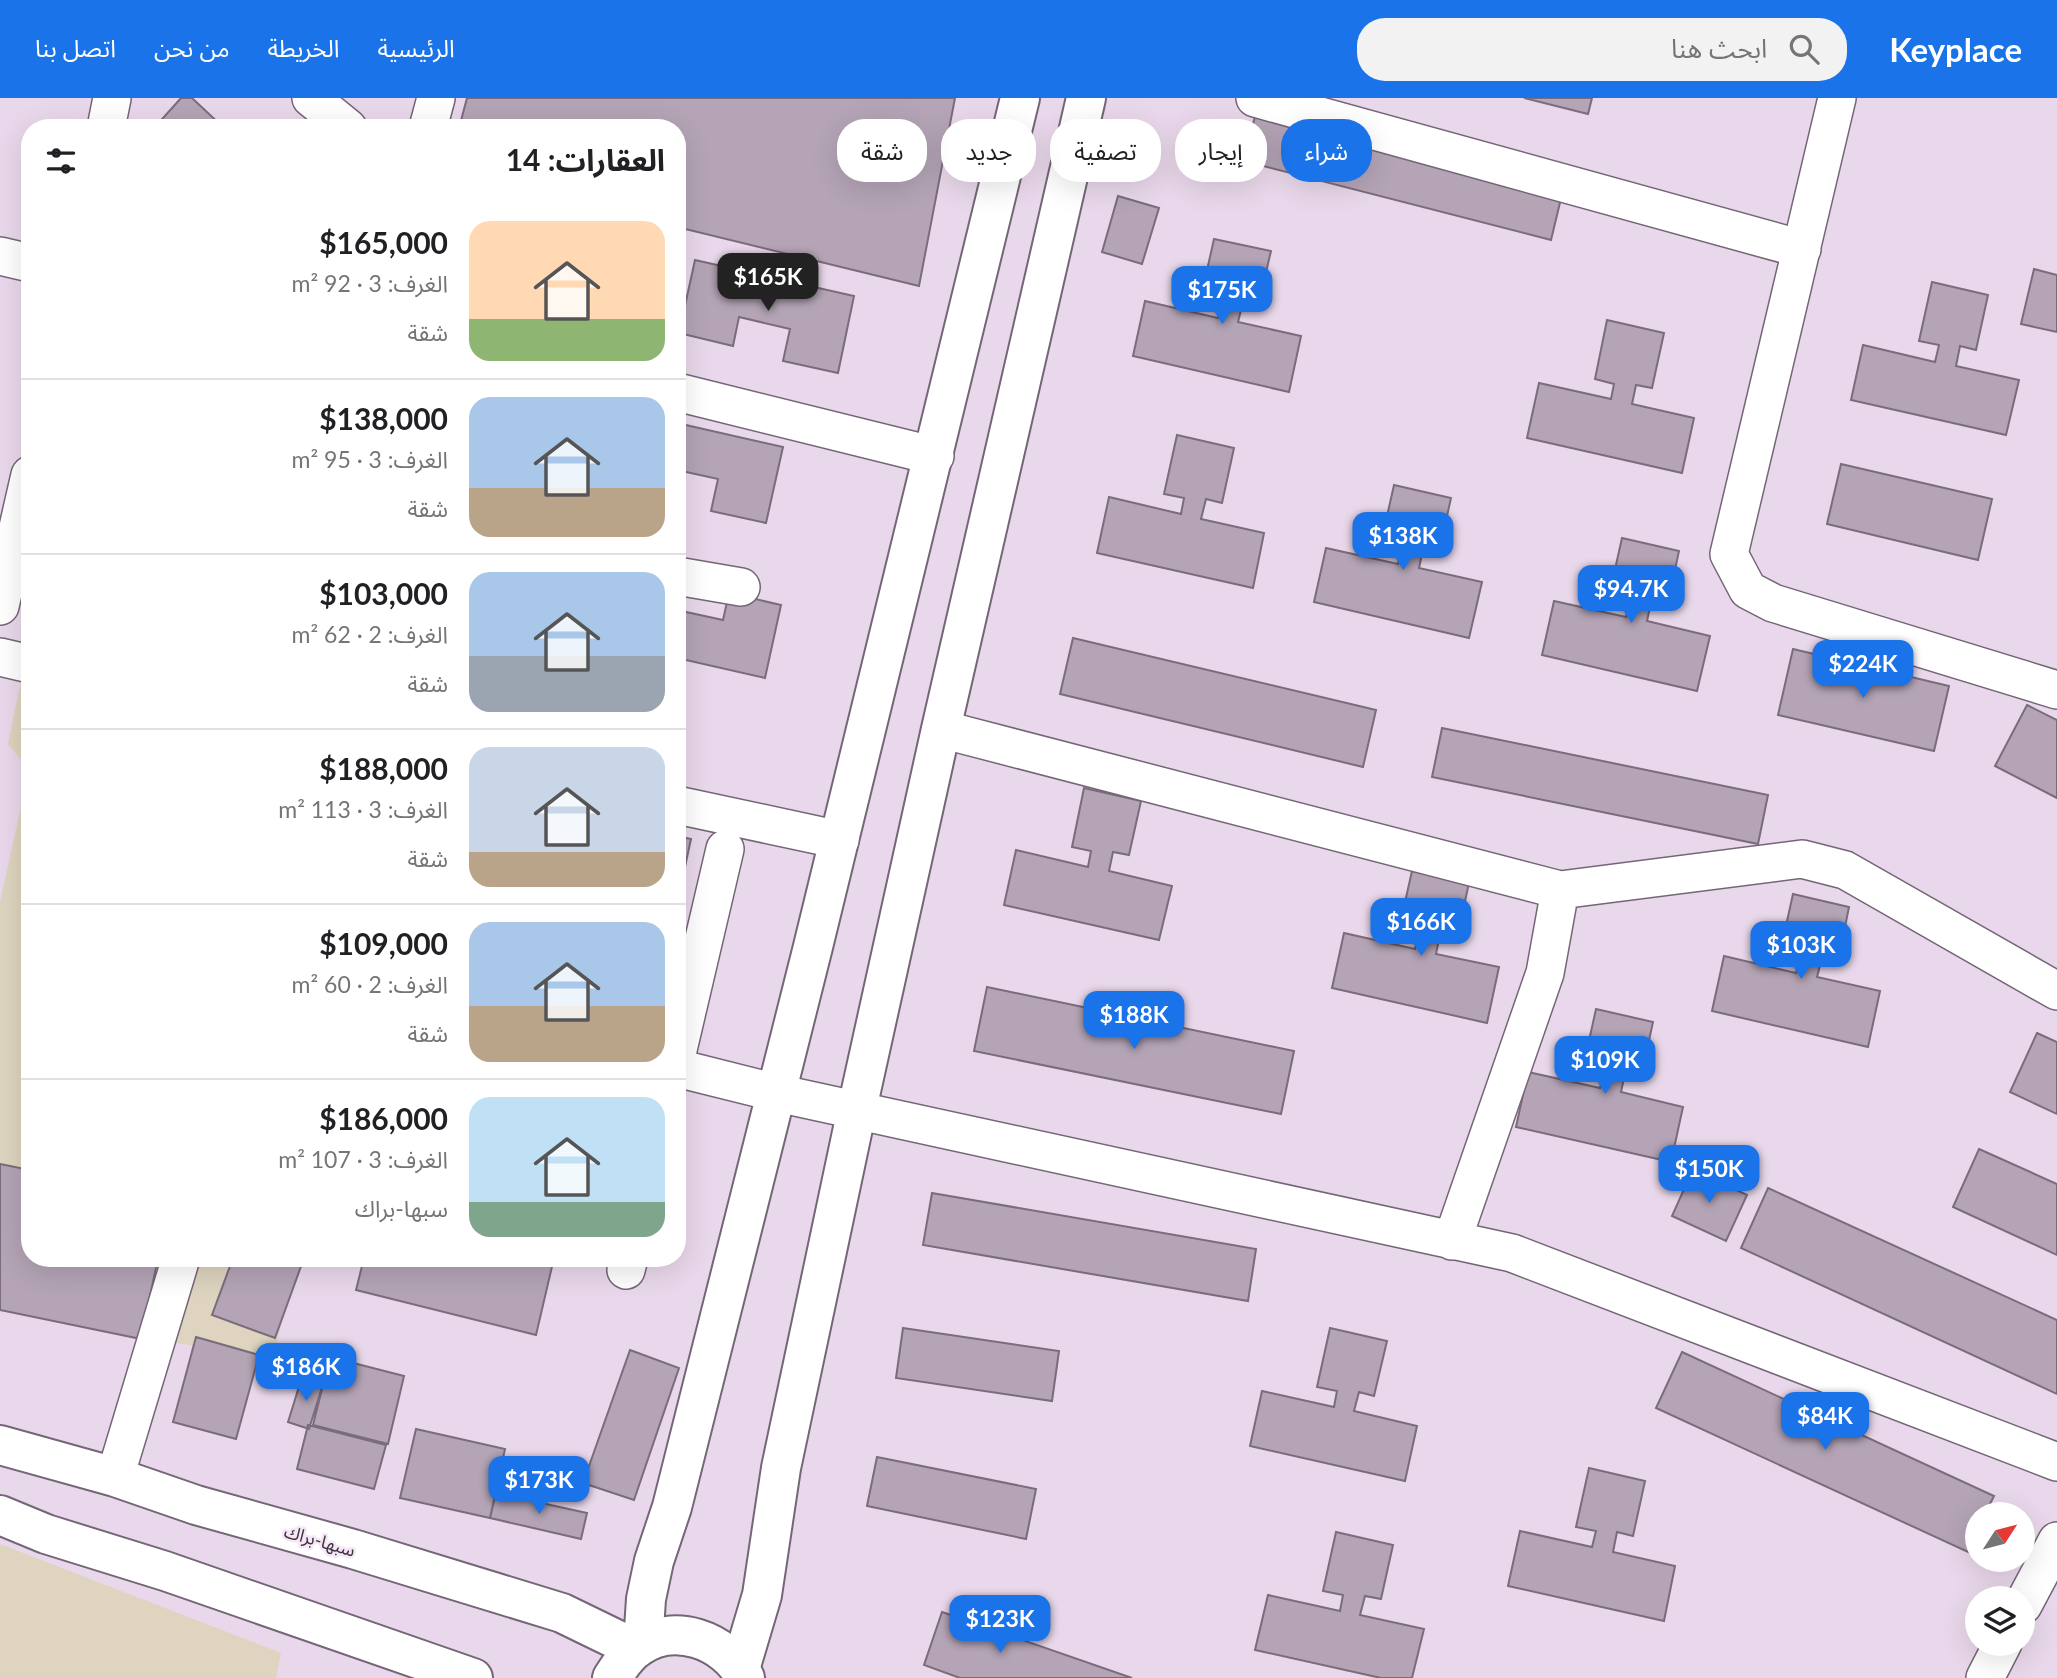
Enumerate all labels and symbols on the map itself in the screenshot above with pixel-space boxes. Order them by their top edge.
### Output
pin: $165K [719,254,817,313]
pin: $175K [1173,266,1271,326]
pin: $138K [1354,512,1452,572]
pin: $94.7K [1574,566,1688,625]
pin: $224K [1814,640,1912,700]
pin: $166K [1372,898,1470,958]
pin: $103K [1752,922,1850,981]
pin: $188K [1085,992,1183,1051]
pin: $109K [1556,1037,1654,1096]
pin: $150K [1660,1146,1758,1205]
pin: $186K [257,1344,355,1403]
pin: $84K [1784,1392,1866,1452]
pin: $173K [490,1456,588,1516]
north arrow [1965,1502,2035,1572]
street label: سبها-براك [282,1519,358,1562]
pin: $123K [951,1596,1049,1655]

